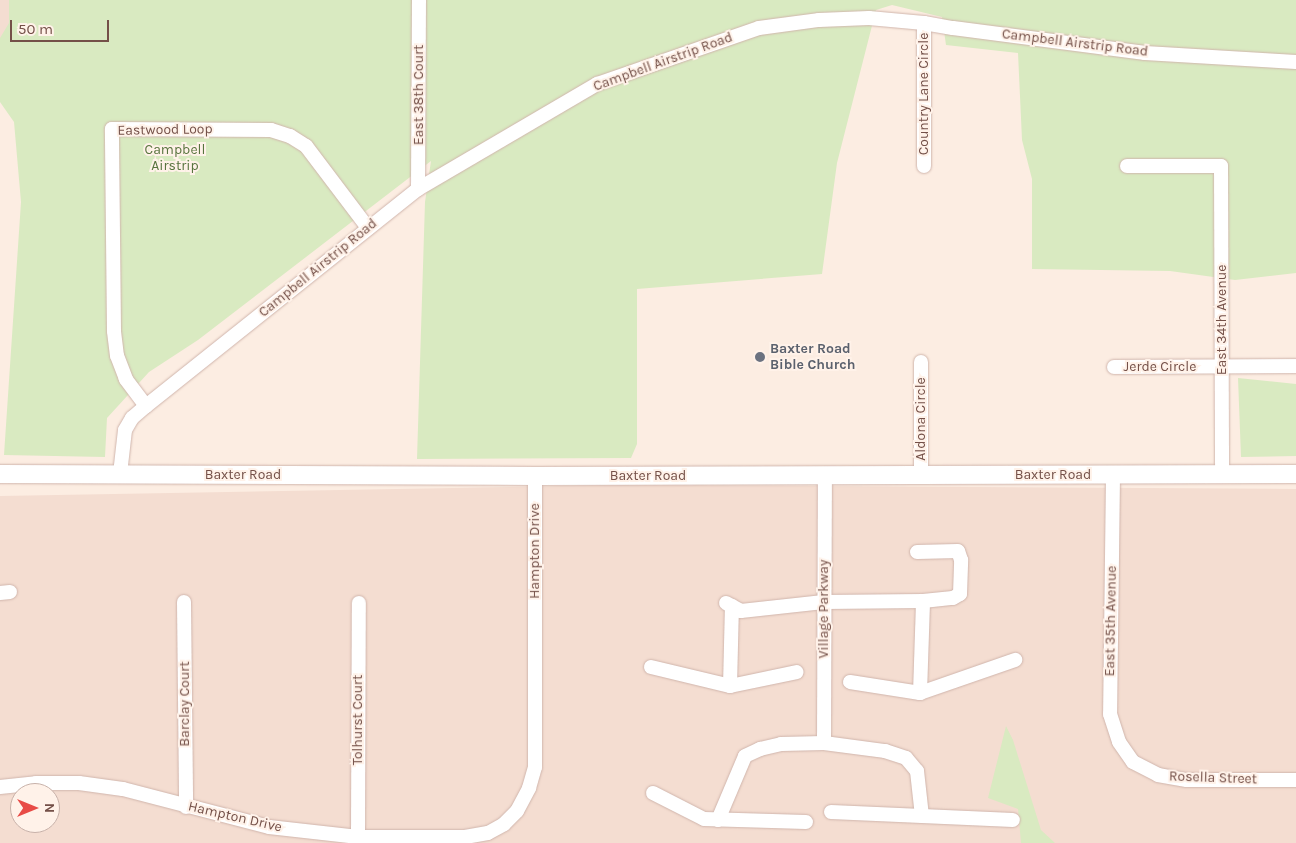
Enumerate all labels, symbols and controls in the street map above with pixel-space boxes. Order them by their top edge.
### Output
scale bar [12,10,111,42]
text: 50 m [18,20,53,38]
street label: Campbell Airstrip Road [1001,26,1149,60]
street label: Campbell Airstrip Road [591,29,735,95]
street label: Country Lane Circle [916,33,932,155]
street label: East 38th Court [411,45,427,145]
street label: Eastwood Loop [117,121,213,139]
park label: Campbell Airstrip [145,142,205,174]
street label: Campbell Airstrip Road [256,215,380,321]
street label: East 34th Avenue [1214,265,1230,375]
place label: Baxter Road Bible Church [770,341,855,374]
marker: Baxter Road Bible Church [754,351,766,363]
street label: Jerde Circle [1124,359,1196,375]
street label: Aldona Circle [913,377,929,461]
street label: Baxter Road [205,467,281,483]
street label: Baxter Road [1015,467,1091,483]
street label: Baxter Road [610,468,686,484]
street label: Hampton Drive [527,503,543,599]
street label: Village Parkway [816,560,832,658]
street label: East 35th Avenue [1102,565,1120,677]
street label: Barclay Court [177,661,193,747]
street label: Tolhurst Court [350,675,366,765]
street label: Rosella Street [1169,768,1257,788]
north arrow [10,783,60,833]
street label: Hampton Drive [186,798,284,836]
text: N [41,803,58,813]

